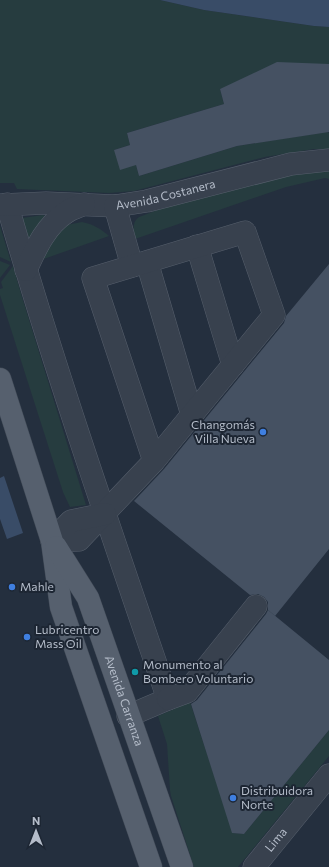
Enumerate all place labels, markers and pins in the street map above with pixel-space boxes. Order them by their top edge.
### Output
place label: Changomás Villa Nueva [191,417,255,445]
marker: Changomás Villa Nueva [258,427,268,437]
place label: Mahle [20,579,54,593]
marker: Mahle [7,582,17,592]
place label: Lubricentro Mass Oil [35,622,99,650]
marker: Lubricentro Mass Oil [22,632,32,642]
place label: Monumento al Bombero Voluntario [143,657,253,685]
marker: Monumento al Bombero Voluntario [130,667,140,677]
place label: Distribuidora Norte [241,783,313,811]
marker: Distribuidora Norte [228,793,238,803]

